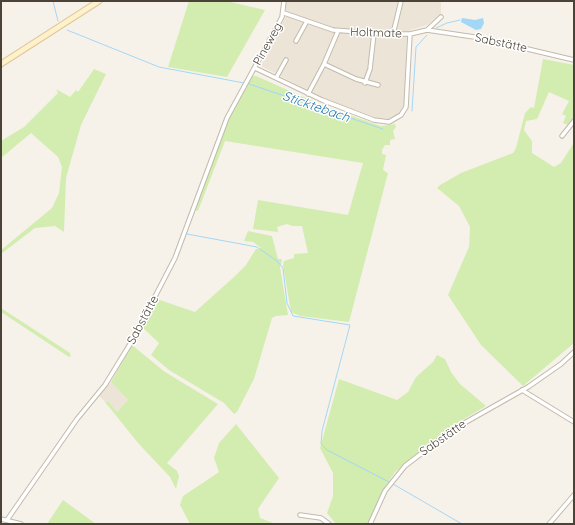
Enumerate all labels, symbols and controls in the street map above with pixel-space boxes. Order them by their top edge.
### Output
street label: Pineweg [250,20,286,68]
street label: Holtmate [350,25,402,41]
street label: Sabstätte [474,30,528,56]
water label: Sticktebach [280,88,352,126]
street label: Sabstätte [124,293,162,347]
street label: Sabstätte [417,417,469,459]

